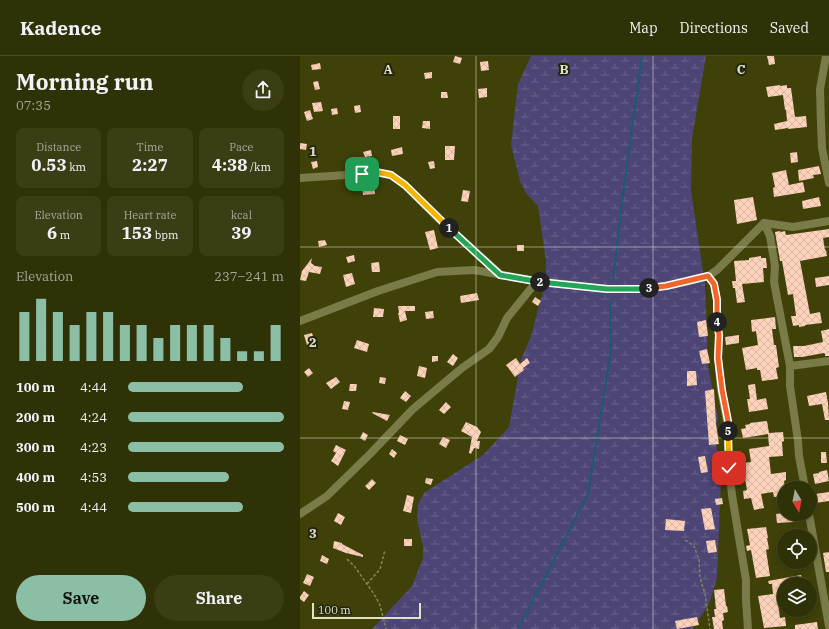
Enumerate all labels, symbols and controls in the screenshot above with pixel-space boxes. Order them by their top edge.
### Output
text: Kadence [20,16,102,40]
text: Map [629,19,658,37]
text: Directions [680,19,748,37]
text: Saved [770,19,809,37]
text: A [383,61,393,78]
text: B [559,61,569,78]
text: C [737,61,746,78]
text: Morning run [16,67,154,96]
button: share [242,69,284,111]
text: 07:35 [16,97,51,114]
text: Distance [36,140,81,154]
text: Time [136,140,164,154]
text: Pace [229,140,253,154]
text: 1 [309,143,317,160]
text: 0.53 [31,154,67,176]
text: 2:27 [132,154,168,176]
text: 4:38 [212,154,247,176]
pin [345,157,379,191]
text: km [67,160,86,174]
text: /km [247,160,271,174]
icon: arrive [351,163,373,185]
text: Elevation [34,208,83,222]
text: Heart rate [124,208,176,222]
text: kcal [231,208,252,222]
pin: 1 [439,218,459,238]
text: 1 [446,221,452,235]
text: 6 [47,222,57,244]
text: 153 [122,222,152,244]
text: 39 [231,222,252,244]
text: m [57,228,70,242]
text: bpm [152,228,178,242]
text: Elevation [16,268,73,285]
text: 237–241 m [214,268,284,285]
pin: 2 [530,272,550,292]
text: 2 [537,275,543,289]
pin: 3 [639,278,659,298]
text: 3 [646,281,652,295]
pin: 4 [707,312,727,332]
text: 4 [714,315,720,329]
text: 2 [309,334,317,351]
text: 100 m [16,379,55,396]
text: 4:44 [80,379,107,396]
text: 200 m [16,409,55,426]
text: 4:24 [80,409,107,426]
pin: 5 [718,421,738,441]
text: 5 [725,424,731,438]
text: 300 m [16,439,55,456]
text: 4:23 [80,439,107,456]
pin [712,451,746,485]
icon: check [718,457,740,479]
text: 400 m [16,469,55,486]
text: 4:53 [80,469,107,486]
north arrow [777,481,817,521]
map controls [777,481,817,617]
text: 500 m [16,499,55,516]
text: 4:44 [80,499,107,516]
text: 3 [309,525,317,542]
button: locate [777,529,817,569]
button: Save [16,575,146,621]
button: Share [154,575,284,621]
button: layers [777,577,817,617]
scale bar [312,601,421,620]
text: 100 m [318,603,351,617]

